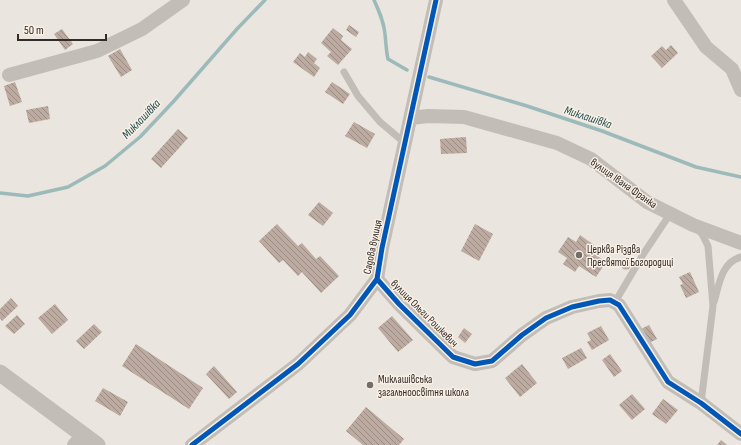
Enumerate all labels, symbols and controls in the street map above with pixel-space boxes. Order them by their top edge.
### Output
scale bar [18,16,106,42]
text: 50 m [24,23,44,38]
water label: Миклашівка [119,96,164,142]
water label: Миклашівка [562,103,614,132]
street label: вулиця Івана Франка [588,156,659,211]
street label: Садова вулиця [360,219,385,275]
place label: Церква Різдва Пресвятої Богородиці [587,243,673,269]
marker: Церква Різдва Пресвятої Богородиці [574,250,584,260]
street label: вулиця Ольги Рошкевич [388,277,461,350]
place label: Миклашівська загальноосвітня школа [378,373,469,399]
marker: Миклашівська загальноосвітня школа [365,380,375,390]

